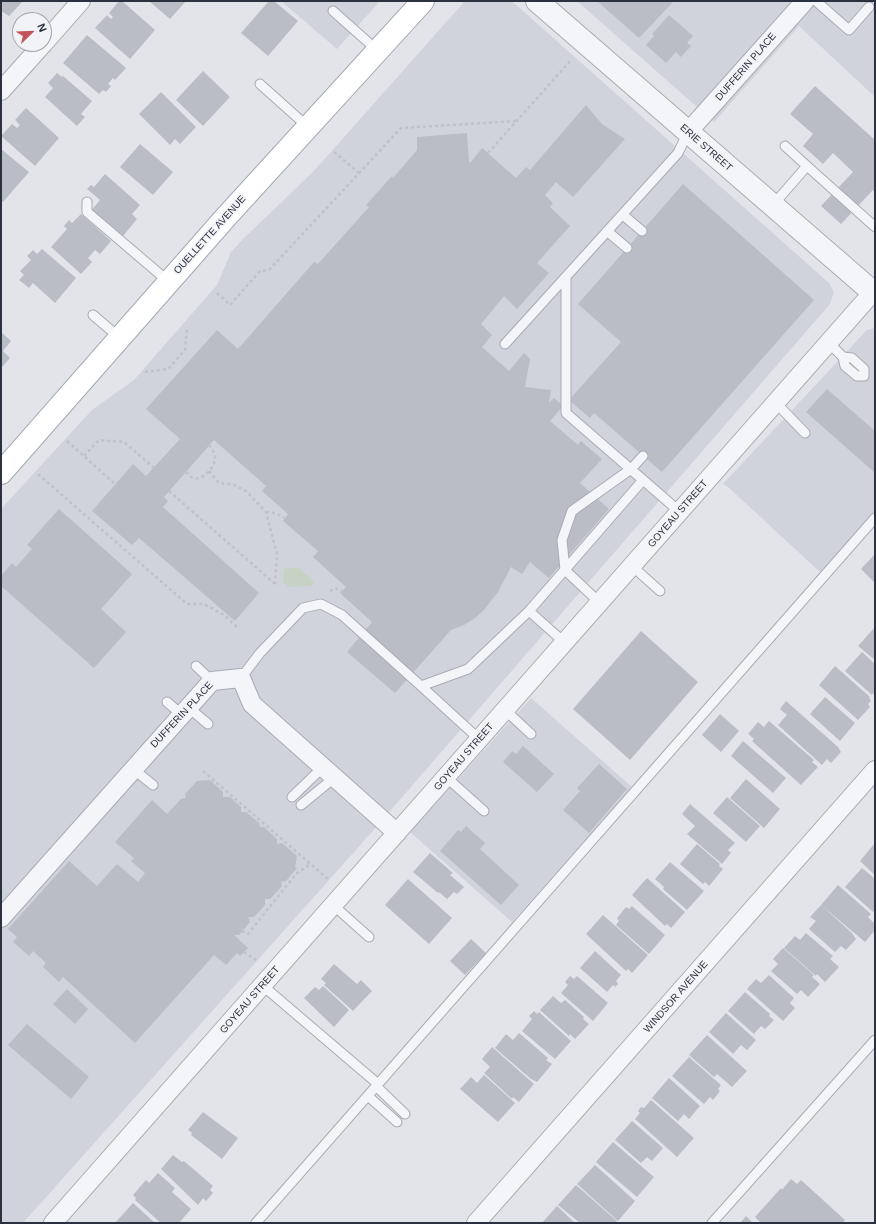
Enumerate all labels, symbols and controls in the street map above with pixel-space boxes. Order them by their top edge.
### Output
north arrow [12,12,52,52]
text: N [35,22,49,34]
street label: DUFFERIN PLACE [713,31,779,103]
street label: ERIE STREET [677,122,735,174]
street label: OUELLETTE AVENUE [172,193,248,277]
street label: GOYEAU STREET [646,478,710,550]
street label: DUFFERIN PLACE [148,679,216,751]
street label: GOYEAU STREET [432,721,496,793]
street label: WINDSOR AVENUE [641,959,711,1035]
street label: GOYEAU STREET [218,964,282,1036]

